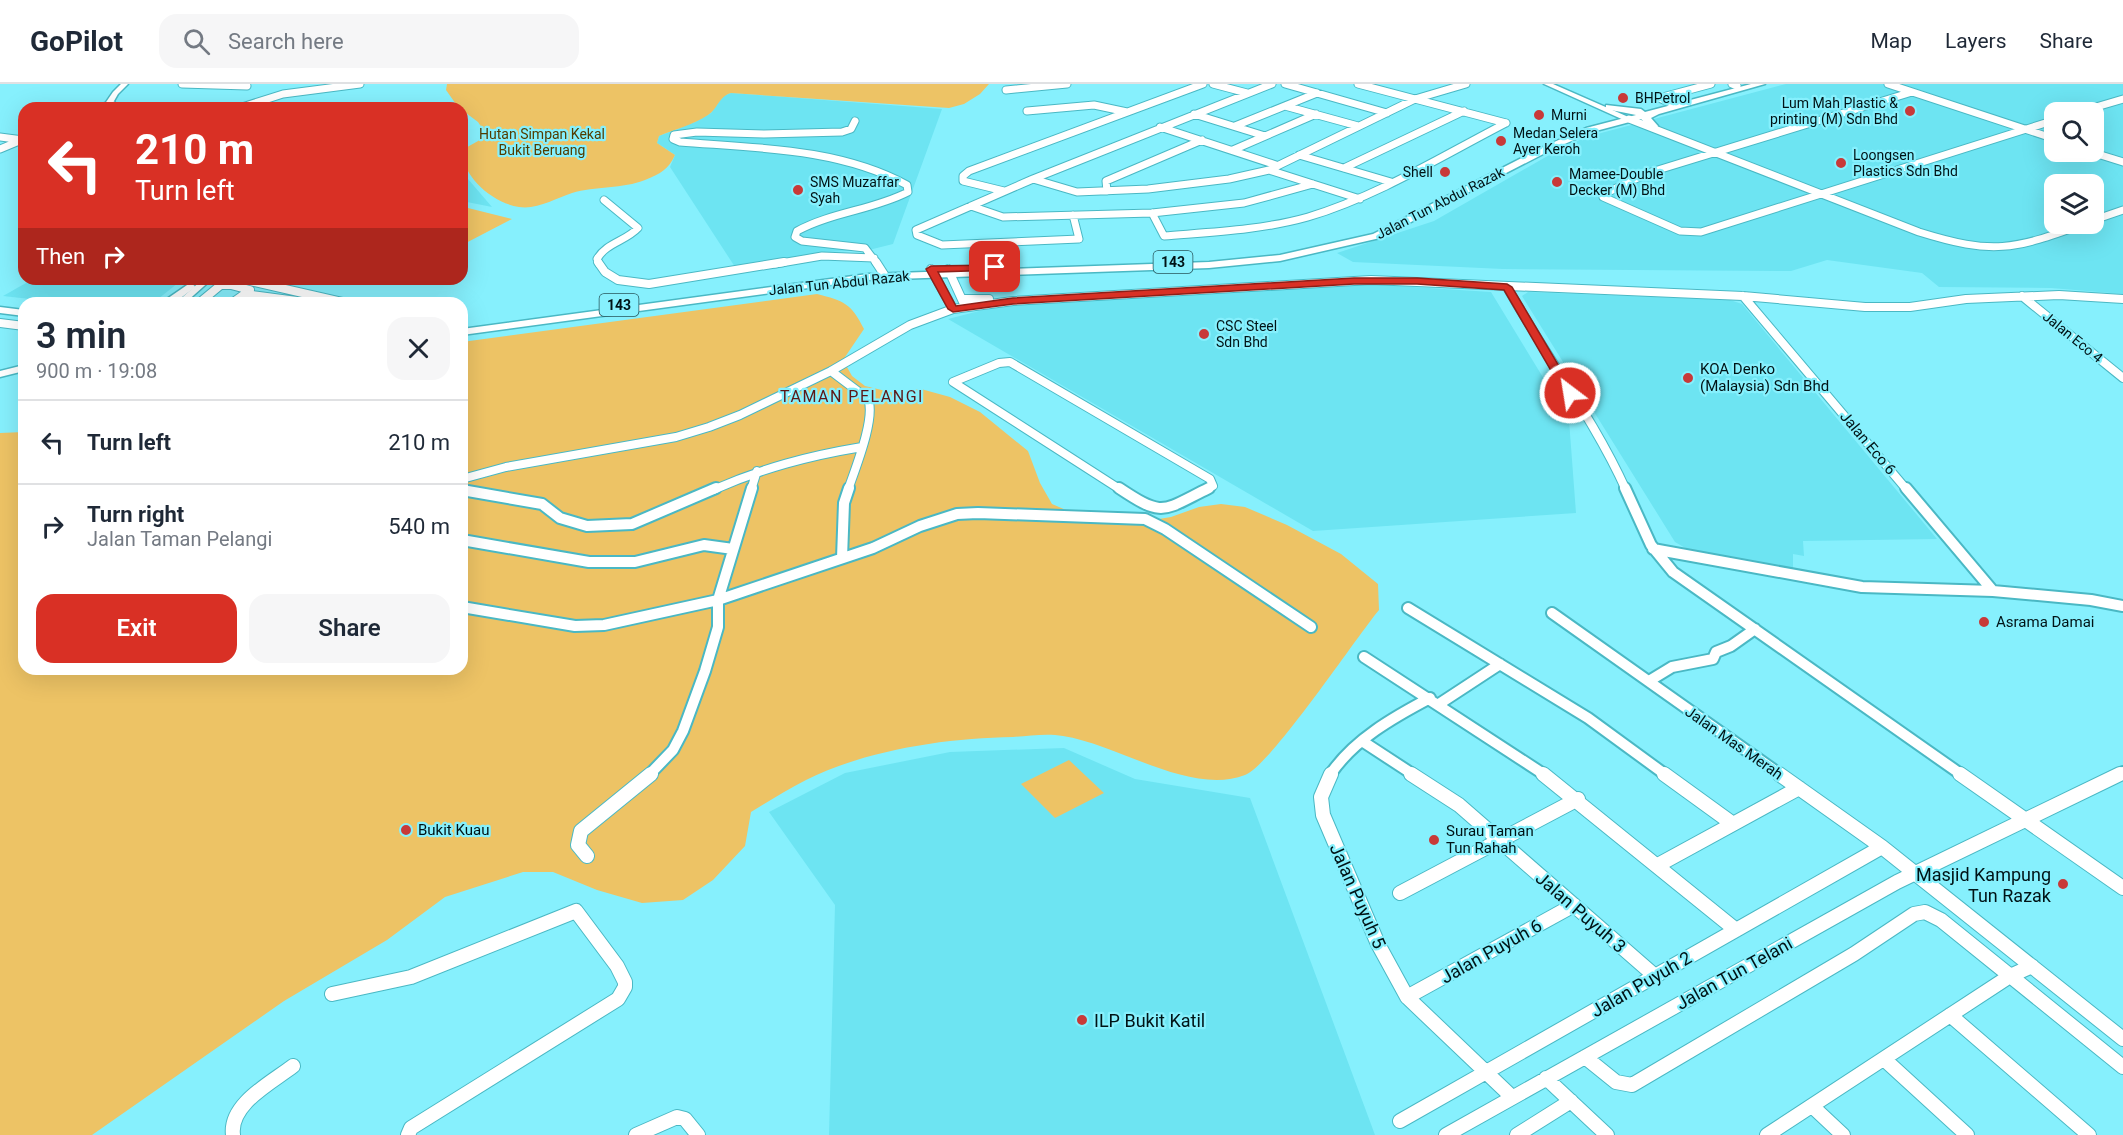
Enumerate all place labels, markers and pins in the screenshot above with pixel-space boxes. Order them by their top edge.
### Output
place label: BHPetrol [1635,90,1690,106]
marker: BHPetrol [1616,91,1630,105]
place label: Lum Mah Plastic & printing (M) Sdn Bhd [1770,95,1898,128]
marker: Lum Mah Plastic & printing (M) Sdn Bhd [1903,104,1917,118]
place label: Murni [1551,107,1587,123]
marker: Murni [1532,108,1546,122]
place label: Medan Selera Ayer Keroh [1513,125,1598,157]
marker: Medan Selera Ayer Keroh [1494,134,1508,148]
place label: Loongsen Plastics Sdn Bhd [1853,147,1958,179]
marker: Loongsen Plastics Sdn Bhd [1834,156,1848,170]
place label: Shell [1403,164,1433,180]
marker: Shell [1438,165,1452,179]
place label: Mamee-Double Decker (M) Bhd [1569,166,1665,199]
place label: SMS Muzaffar Syah [810,174,899,206]
marker: Mamee-Double Decker (M) Bhd [1550,175,1564,189]
marker: SMS Muzaffar Syah [791,183,805,197]
pin [969,241,1020,292]
place label: CSC Steel Sdn Bhd [1216,318,1277,350]
marker: CSC Steel Sdn Bhd [1197,327,1211,341]
place label: KOA Denko (Malaysia) Sdn Bhd [1700,360,1829,395]
marker: KOA Denko (Malaysia) Sdn Bhd [1681,371,1695,385]
place label: Asrama Damai [1996,613,2094,631]
marker: Asrama Damai [1977,615,1991,629]
place label: Bukit Kuau [418,821,489,839]
place label: Surau Taman Tun Rahah [1446,822,1534,857]
marker: Bukit Kuau [399,823,413,837]
marker: Surau Taman Tun Rahah [1427,833,1441,847]
place label: Masjid Kampung Tun Razak [1916,864,2052,906]
marker: Masjid Kampung Tun Razak [2056,877,2070,891]
place label: ILP Bukit Katil [1094,1010,1205,1031]
marker: ILP Bukit Katil [1075,1013,1089,1027]

